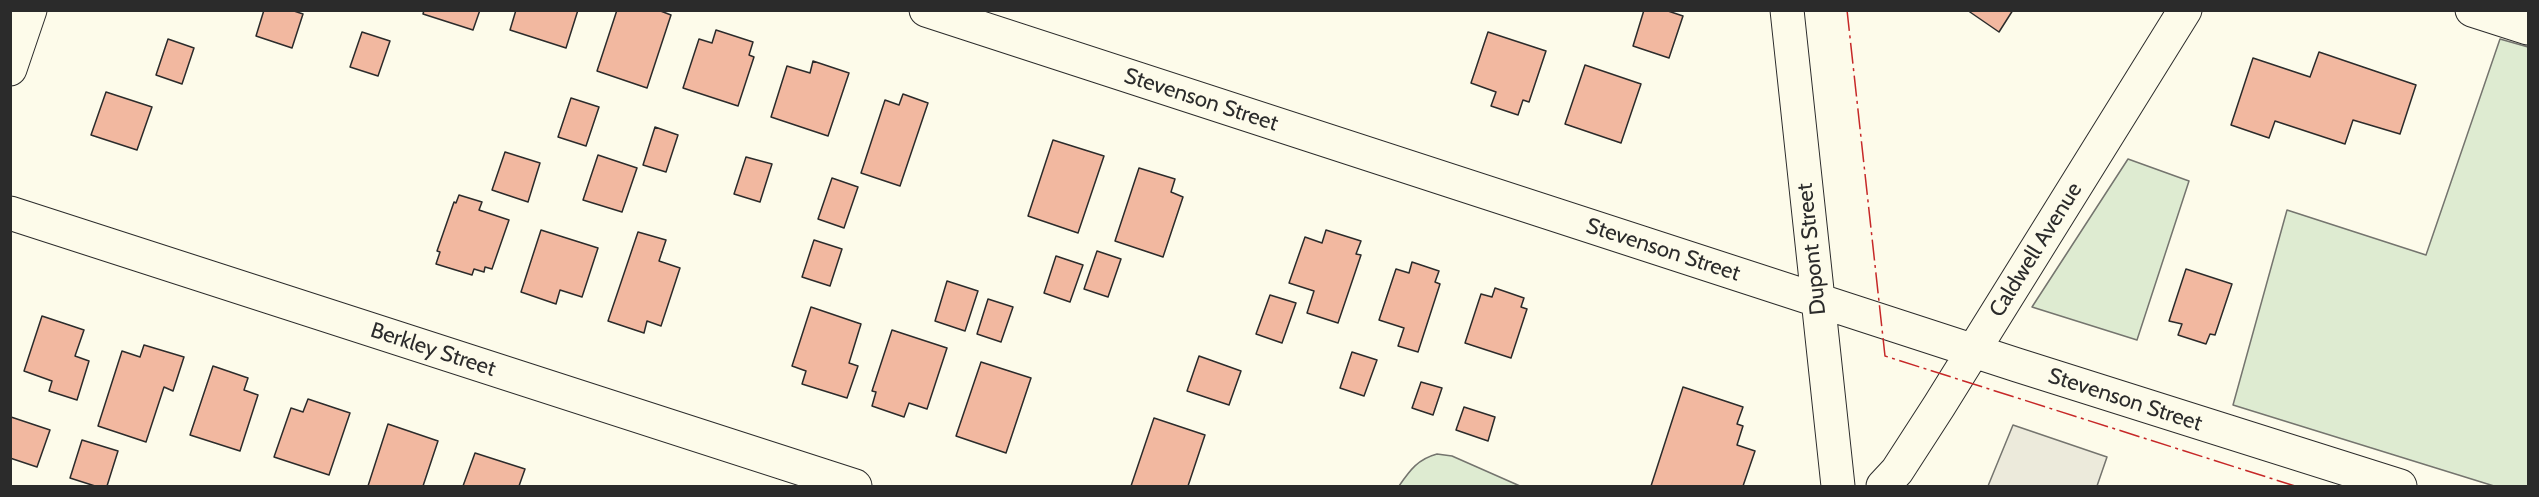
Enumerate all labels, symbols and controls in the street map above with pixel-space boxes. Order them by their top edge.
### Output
street label: Stevenson Street [1121,63,1281,137]
street label: Caldwell Avenue [1984,178,2088,322]
street label: Dupont Street [1792,182,1832,316]
street label: Stevenson Street [1583,213,1743,287]
street label: Berkley Street [367,317,499,383]
street label: Stevenson Street [2045,363,2205,437]

